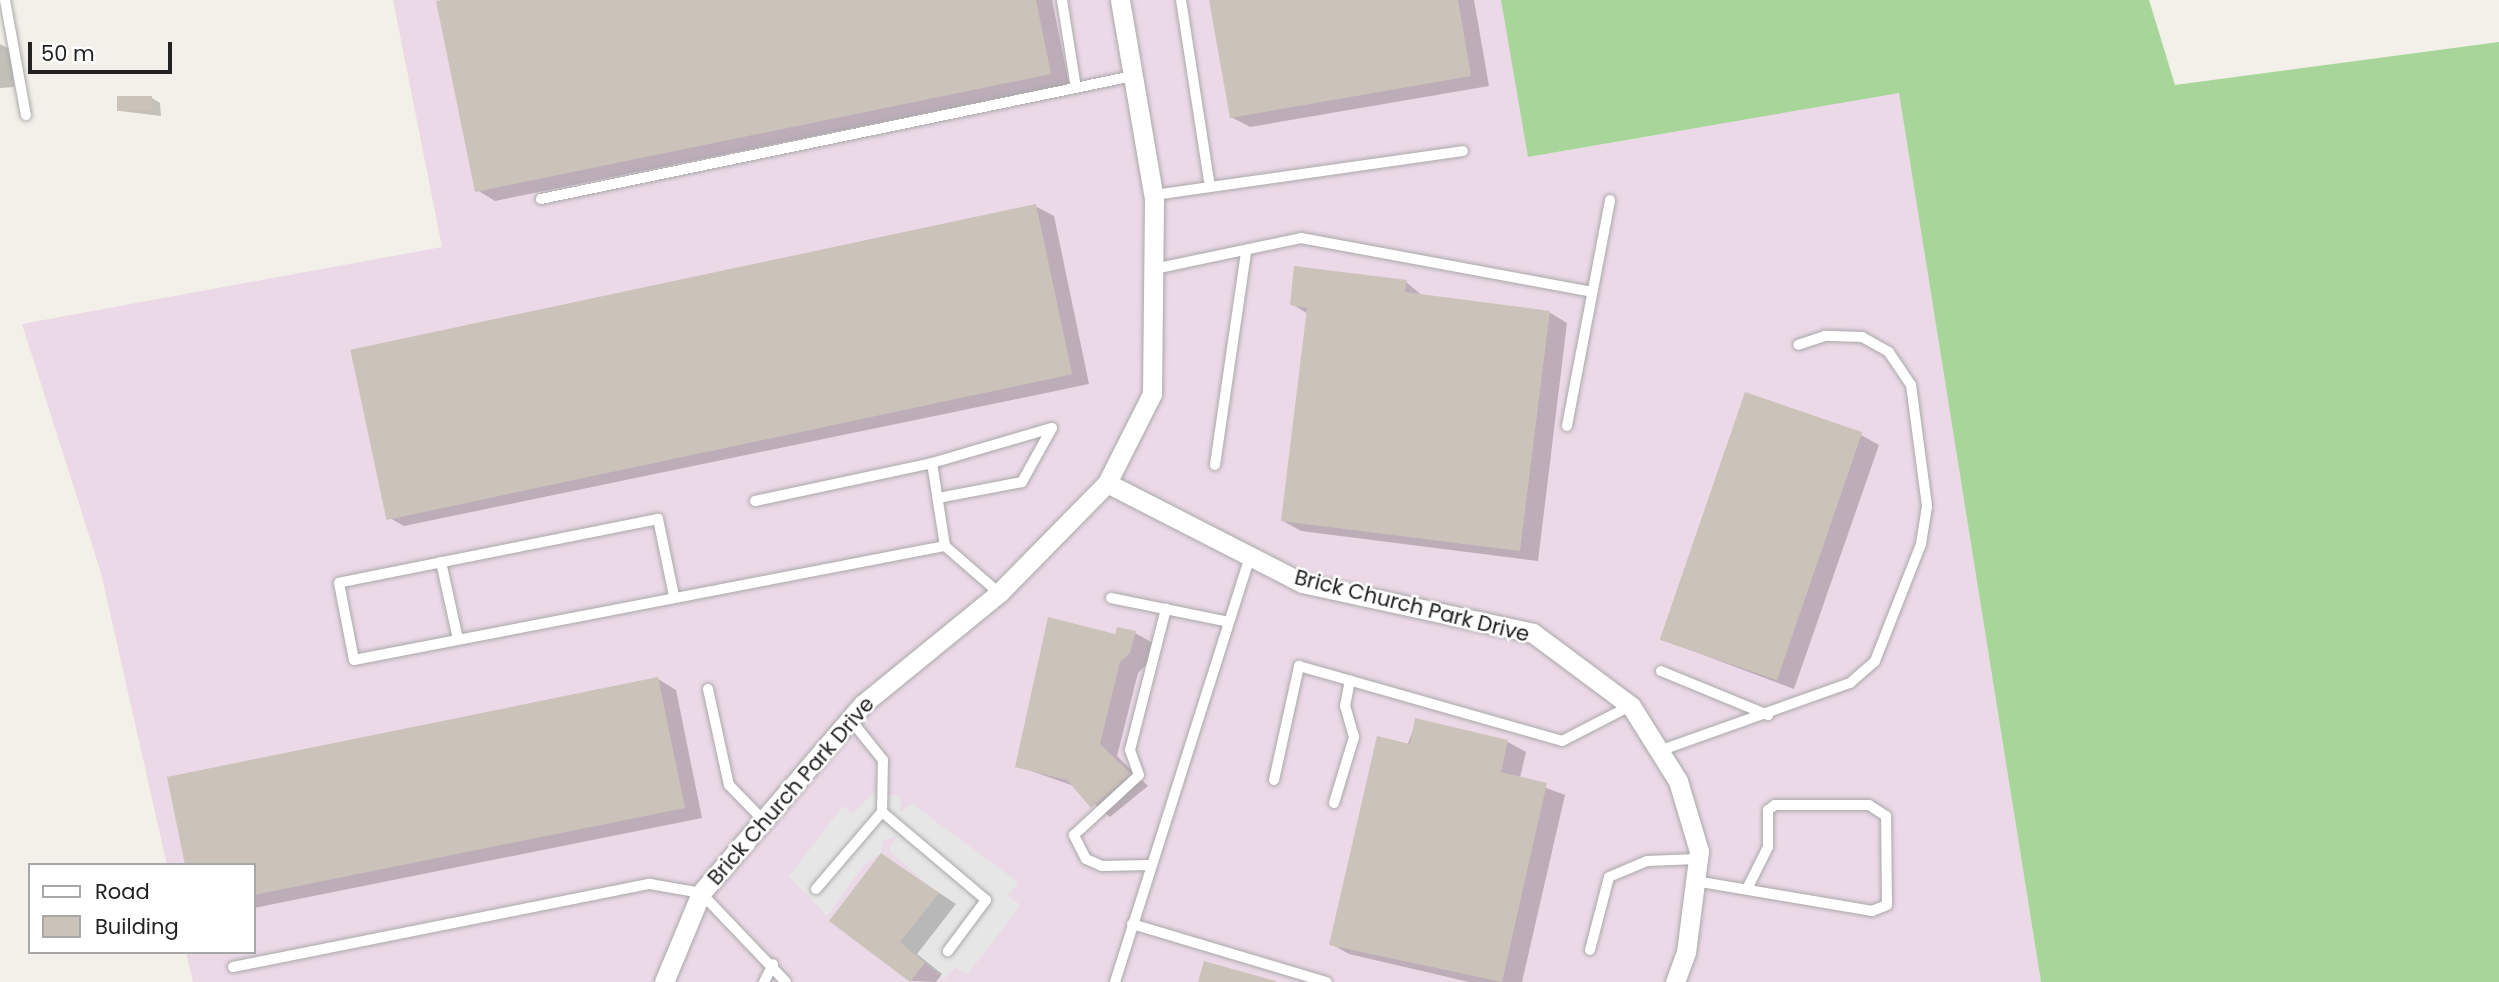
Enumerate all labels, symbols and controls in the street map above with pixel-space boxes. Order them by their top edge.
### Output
scale bar [32,28,175,72]
text: 50 m [41,39,95,68]
street label: Brick Church Park Drive [1292,565,1532,647]
street label: Brick Church Park Drive [702,692,880,890]
legend [28,863,256,954]
text: Road [95,877,150,906]
text: Building [95,912,179,941]

